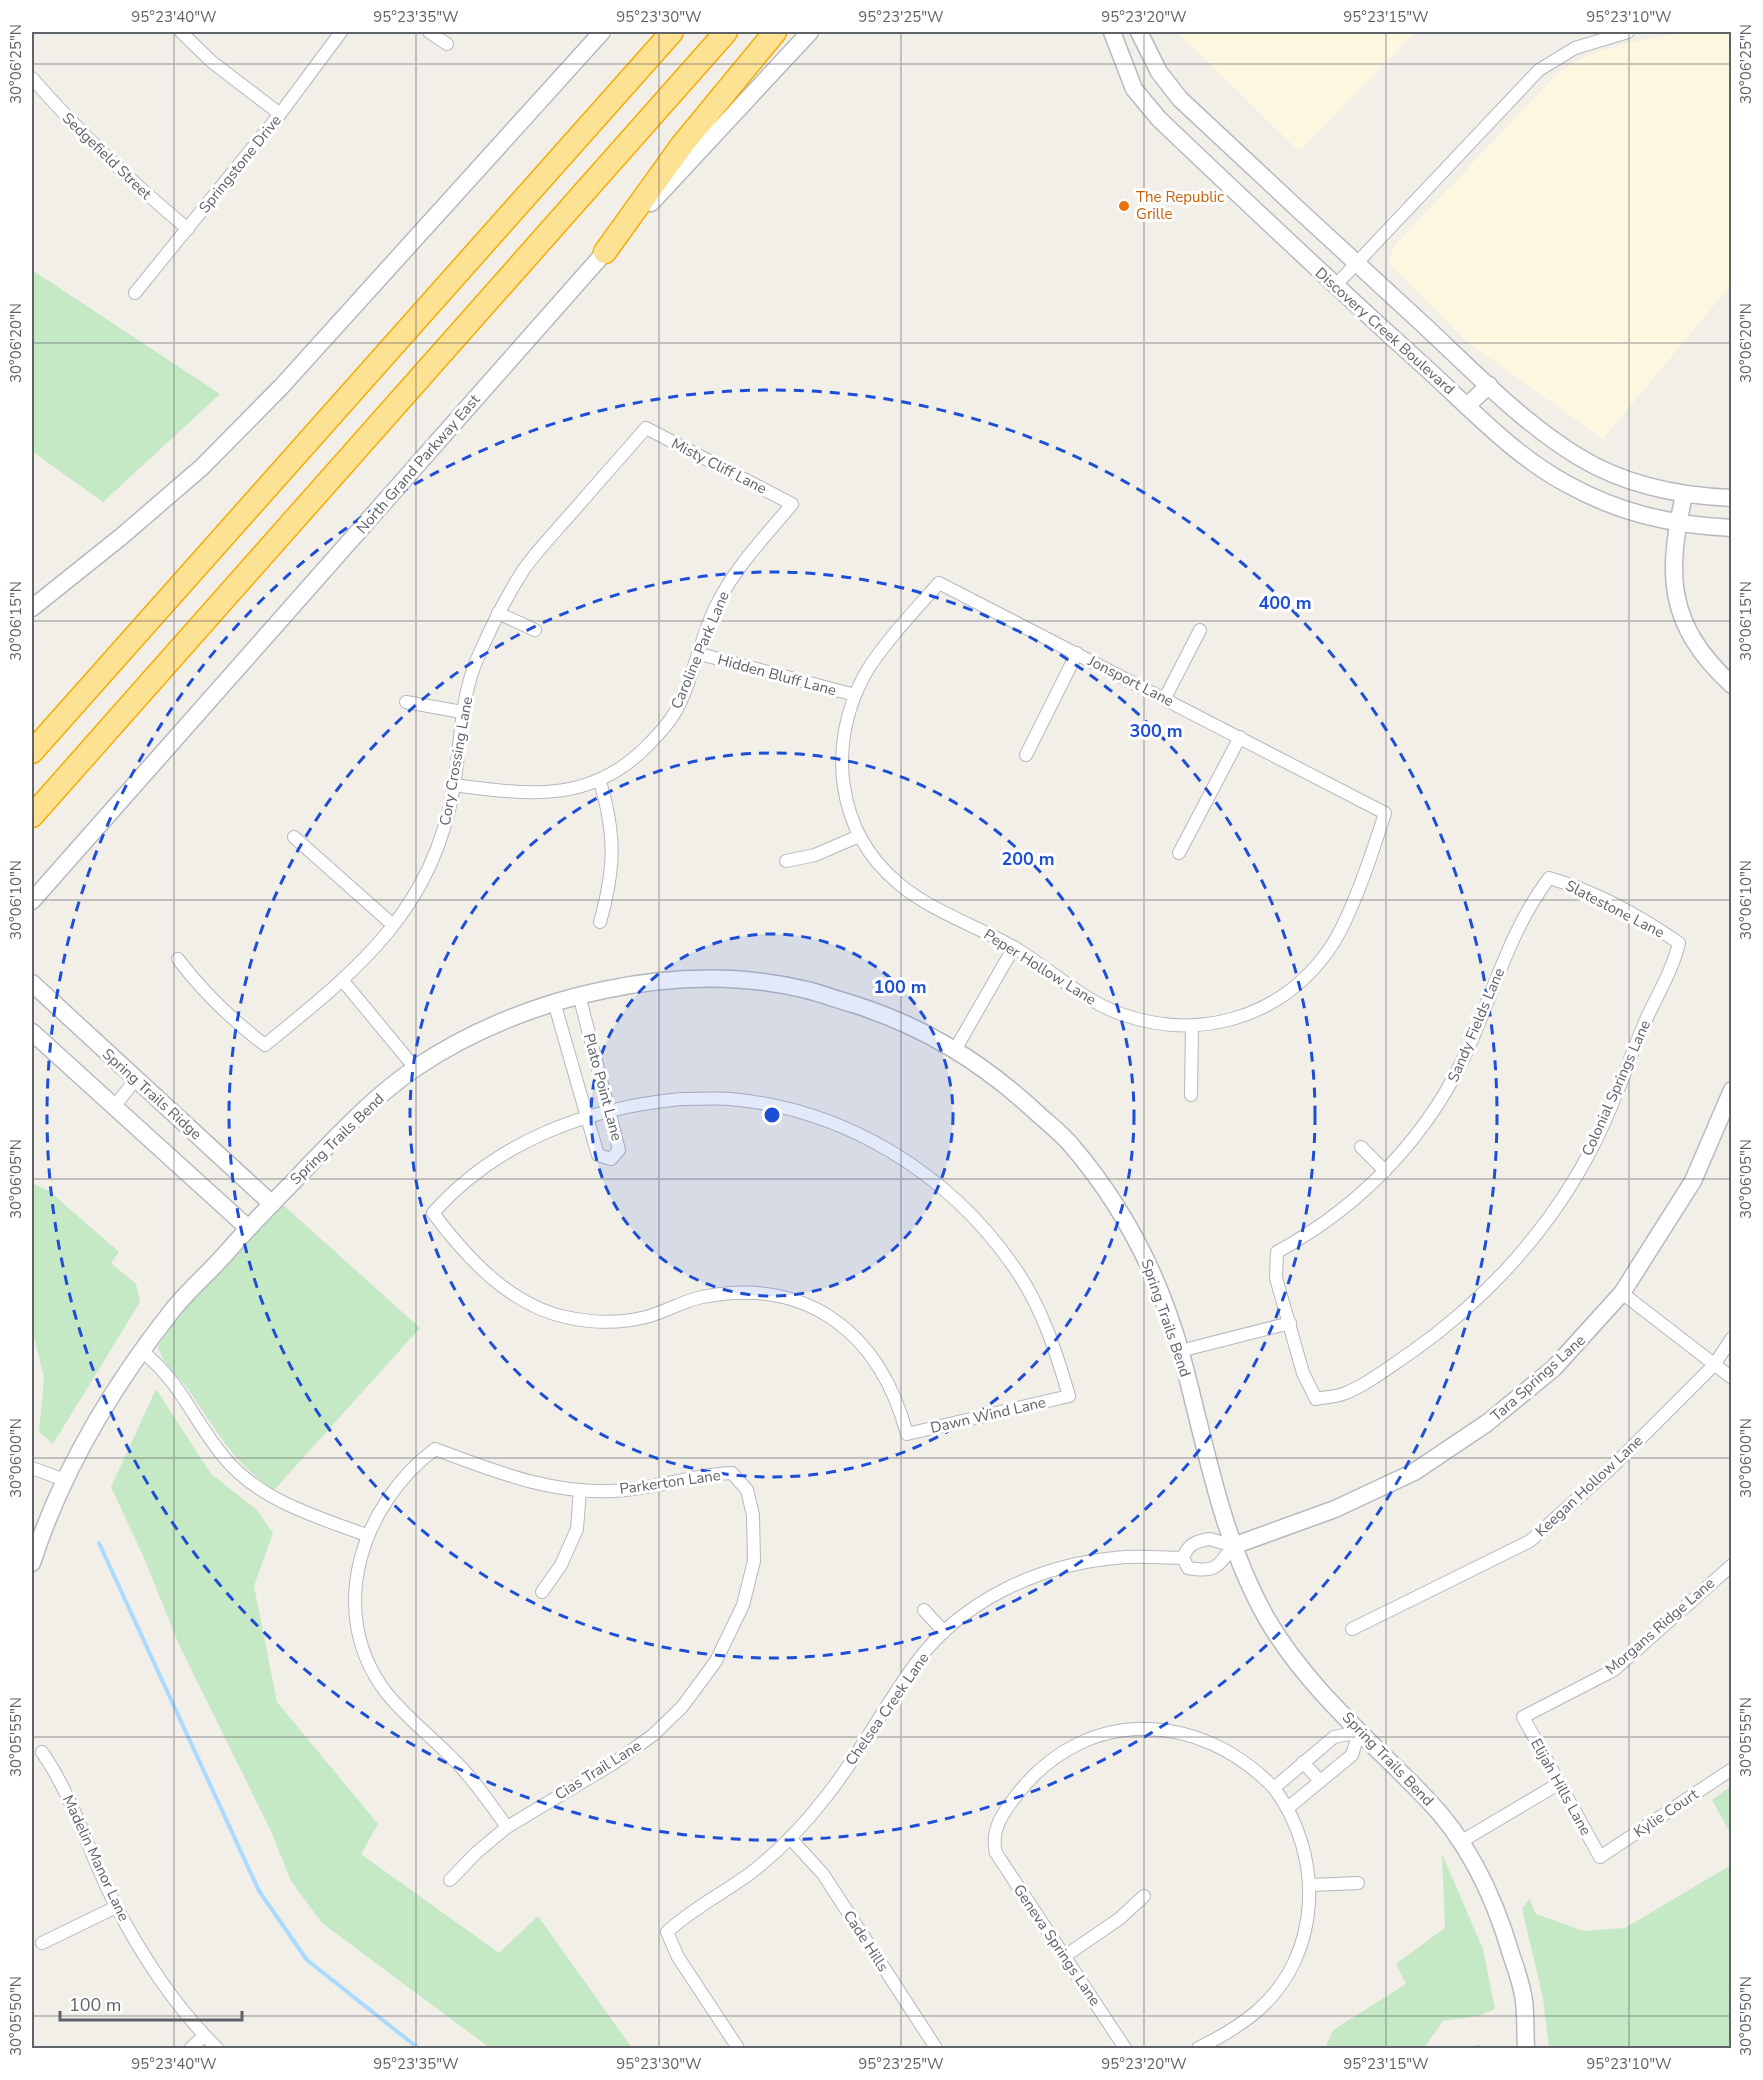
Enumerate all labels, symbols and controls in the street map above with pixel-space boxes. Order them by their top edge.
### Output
text: 95°23'40"W [131,7,217,27]
text: 95°23'35"W [373,7,459,27]
text: 95°23'30"W [616,7,702,27]
text: 95°23'25"W [858,7,944,27]
text: 95°23'20"W [1101,7,1187,27]
text: 95°23'15"W [1343,7,1429,27]
text: 95°23'10"W [1586,7,1672,27]
text: 30°06'25"N [6,24,26,104]
text: 30°06'25"N [1736,24,1756,104]
street label: Sedgefield Street [58,108,157,204]
street label: Springstone Drive [194,111,286,217]
place label: The Republic Grille [1136,187,1224,224]
marker: The Republic Grille [1117,199,1131,213]
street label: Discovery Creek Boulevard [1311,263,1459,399]
text: 30°06'20"N [6,303,26,383]
text: 30°06'20"N [1736,303,1756,383]
street label: North Grand Parkway East [352,389,485,538]
street label: Misty Cliff Lane [668,433,770,499]
text: 30°06'15"N [6,581,26,661]
text: 30°06'15"N [1736,581,1756,661]
street label: Caroline Park Lane [666,588,734,712]
text: 400 m [1258,591,1312,615]
street label: Hidden Bluff Lane [716,650,838,700]
street label: Jonsport Lane [1084,650,1177,711]
street label: Cory Crossing Lane [435,695,477,827]
text: 300 m [1129,719,1183,743]
text: 200 m [1001,847,1055,871]
text: 30°06'10"N [6,860,26,940]
text: 30°06'10"N [1736,860,1756,940]
street label: Slatestone Lane [1562,875,1668,943]
street label: Peper Hollow Lane [980,924,1100,1010]
street label: Sandy Fields Lane [1443,965,1509,1085]
text: 100 m [873,975,927,999]
street label: Colonial Springs Lane [1577,1017,1655,1159]
street label: Plato Point Lane [579,1031,627,1143]
street label: Spring Trails Ridge [98,1044,206,1144]
street label: Spring Trails Bend [286,1089,388,1189]
centre of rings [762,1105,782,1125]
text: 30°06'05"N [6,1139,26,1219]
text: 30°06'05"N [1736,1139,1756,1219]
street label: Spring Trails Bend [1136,1256,1196,1380]
street label: Tara Springs Lane [1486,1330,1590,1426]
street label: Dawn Wind Lane [928,1392,1048,1438]
text: 30°06'00"N [6,1418,26,1498]
text: 30°06'00"N [1736,1418,1756,1498]
street label: Keegan Hollow Lane [1531,1431,1647,1541]
street label: Parkerton Lane [618,1465,722,1499]
street label: Morgans Ridge Lane [1601,1573,1719,1679]
street label: Chelsea Creek Lane [841,1649,933,1769]
text: 30°05'55"N [6,1697,26,1777]
text: 30°05'55"N [1736,1697,1756,1777]
street label: Spring Trails Bend [1338,1708,1438,1810]
street label: Elijah Hills Lane [1526,1735,1596,1839]
street label: Cias Trail Lane [551,1736,645,1804]
street label: Kylie Court [1630,1784,1703,1842]
street label: Madelin Manor Lane [58,1792,134,1924]
street label: Geneva Springs Lane [1009,1880,1105,2010]
street label: Cade Hills [839,1906,893,1976]
text: 30°05'50"N [6,1976,26,2056]
text: 30°05'50"N [1736,1976,1756,2056]
scale bar [60,1984,242,2022]
text: 100 m [69,1993,121,2017]
text: 95°23'40"W [131,2054,217,2074]
text: 95°23'35"W [373,2054,459,2074]
text: 95°23'30"W [616,2054,702,2074]
text: 95°23'25"W [858,2054,944,2074]
text: 95°23'20"W [1101,2054,1187,2074]
text: 95°23'15"W [1343,2054,1429,2074]
text: 95°23'10"W [1586,2054,1672,2074]

